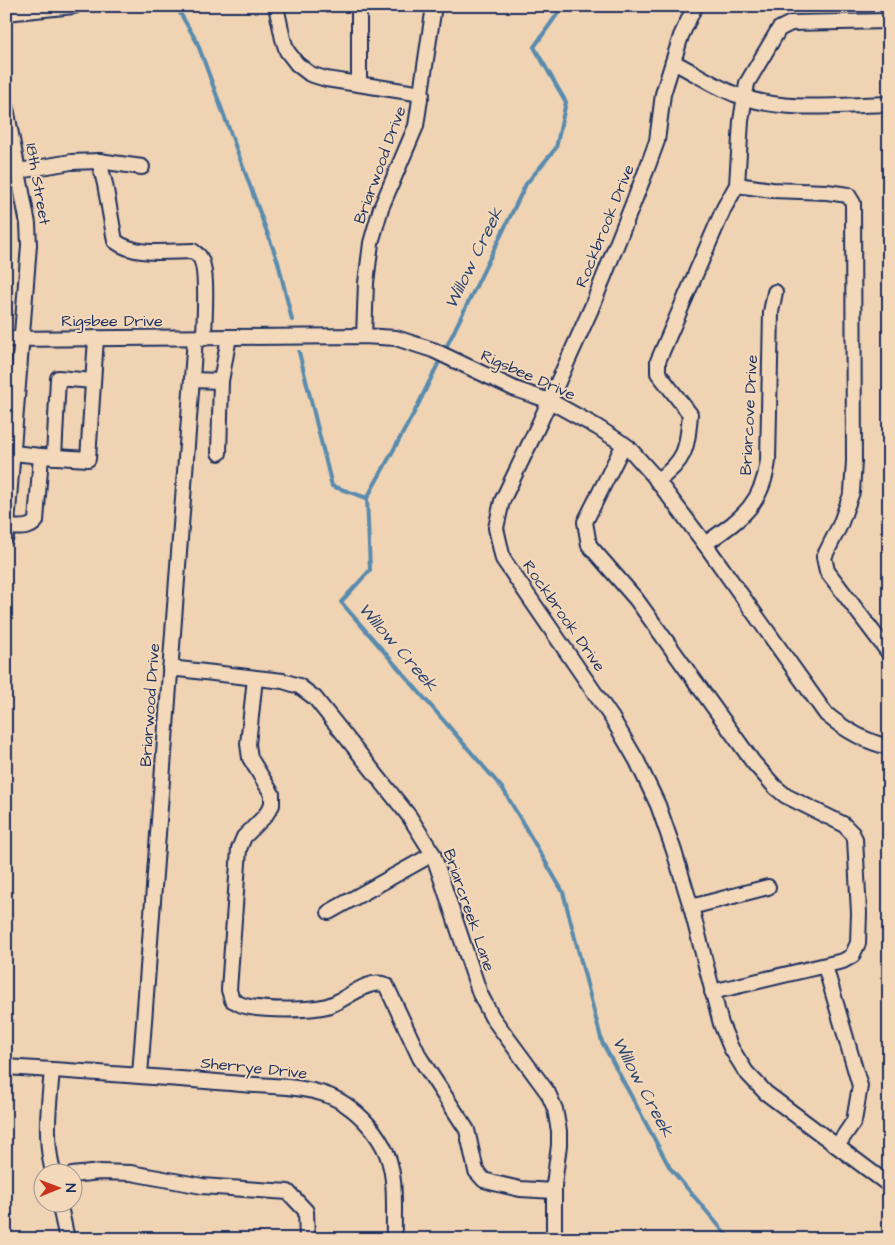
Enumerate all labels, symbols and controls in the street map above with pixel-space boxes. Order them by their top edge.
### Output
street label: Briarwood Drive [349,103,412,227]
street label: 18th Street [20,141,56,227]
street label: Rockbrook Drive [570,161,640,291]
water label: Willow Creek [439,202,510,313]
street label: Rigsbee Drive [61,310,163,333]
street label: Rigsbee Drive [477,344,579,407]
street label: Briarcove Drive [735,354,763,476]
street label: Rockbrook Drive [517,556,611,676]
water label: Willow Creek [352,597,444,698]
street label: Briarwood Drive [135,642,165,767]
street label: Briarcreek Lane [438,846,500,974]
water label: Willow Creek [606,1032,680,1142]
street label: Sherrye Drive [200,1051,309,1086]
north arrow [32,1162,82,1212]
text: N [60,1183,80,1193]

